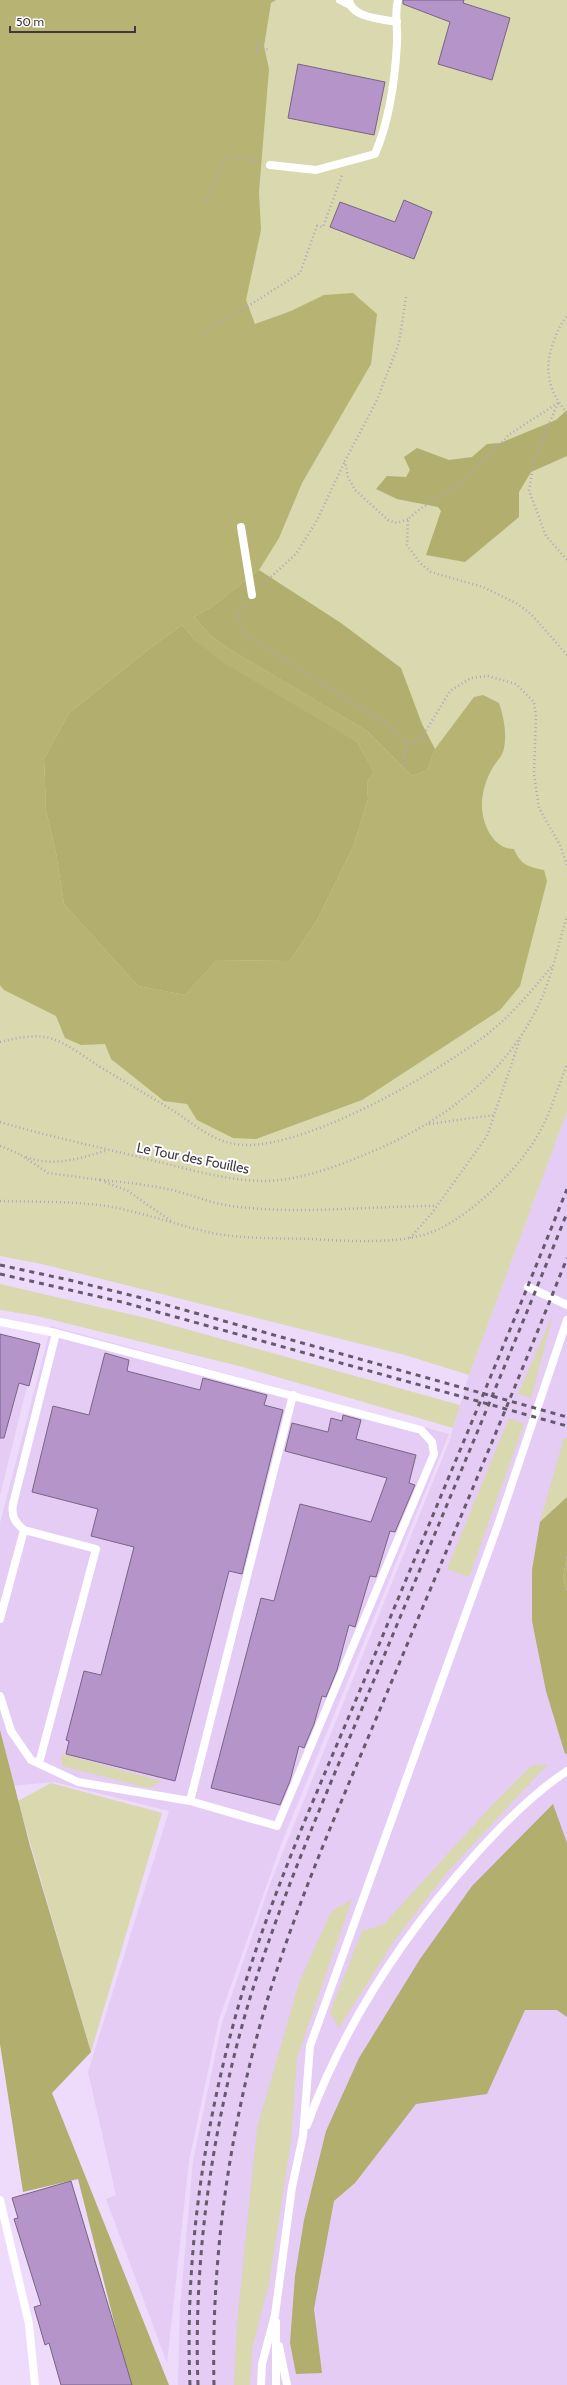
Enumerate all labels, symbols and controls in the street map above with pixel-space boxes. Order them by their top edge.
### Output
scale bar [10,8,135,34]
text: 50 m [16,14,44,29]
street label: Le Tour des Fouilles [135,1138,251,1178]

